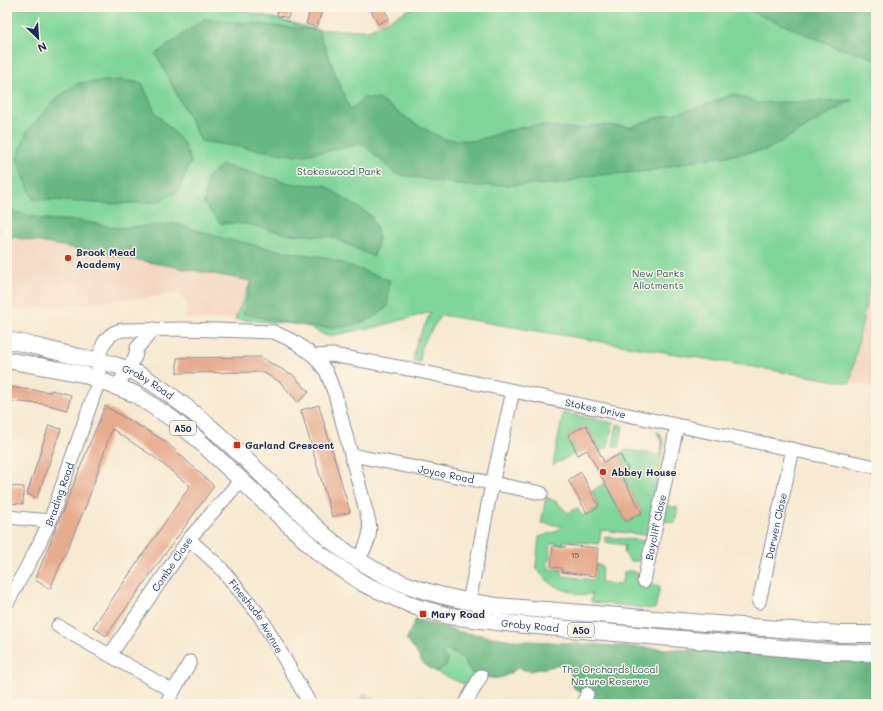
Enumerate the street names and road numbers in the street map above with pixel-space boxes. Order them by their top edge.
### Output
street label: Groby Road [120,361,177,402]
street label: Stokes Drive [564,395,627,421]
road number: A50 [170,421,196,435]
street label: Brading Road [42,461,77,528]
street label: Joyce Road [417,461,475,486]
street label: Darwen Close [762,491,790,560]
street label: Baycliff Close [642,493,669,561]
street label: Combe Close [148,534,196,594]
street label: Fineshade Avenue [226,576,287,656]
street label: Groby Road [500,615,560,635]
road number: A50 [568,623,594,637]

